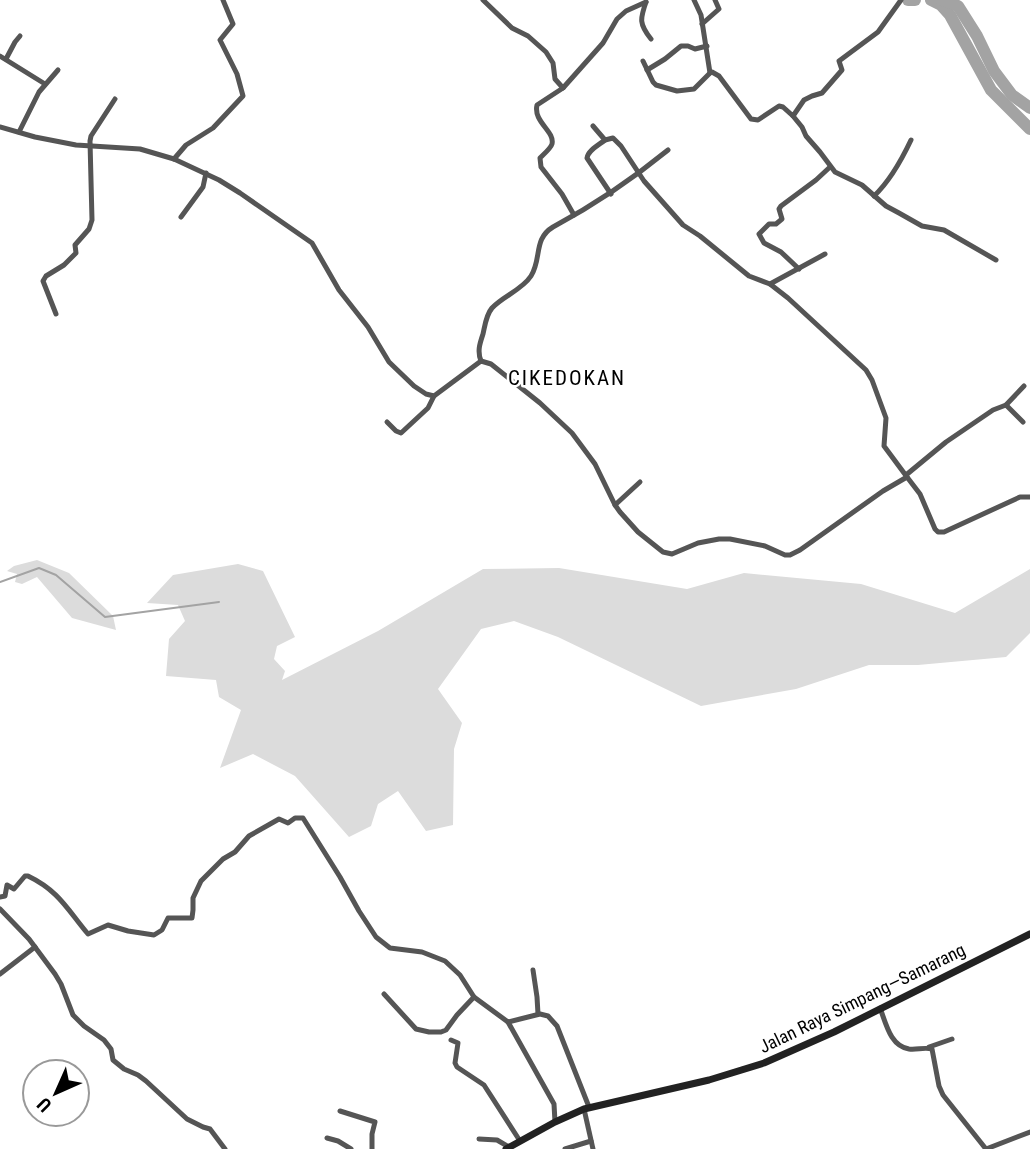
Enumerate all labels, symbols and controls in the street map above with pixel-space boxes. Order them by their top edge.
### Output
district label: CIKEDOKAN [508,366,626,390]
street label: Jalan Raya Simpang—Samarang [755,939,969,1057]
north arrow [21,1058,91,1128]
text: U [32,1093,56,1117]

